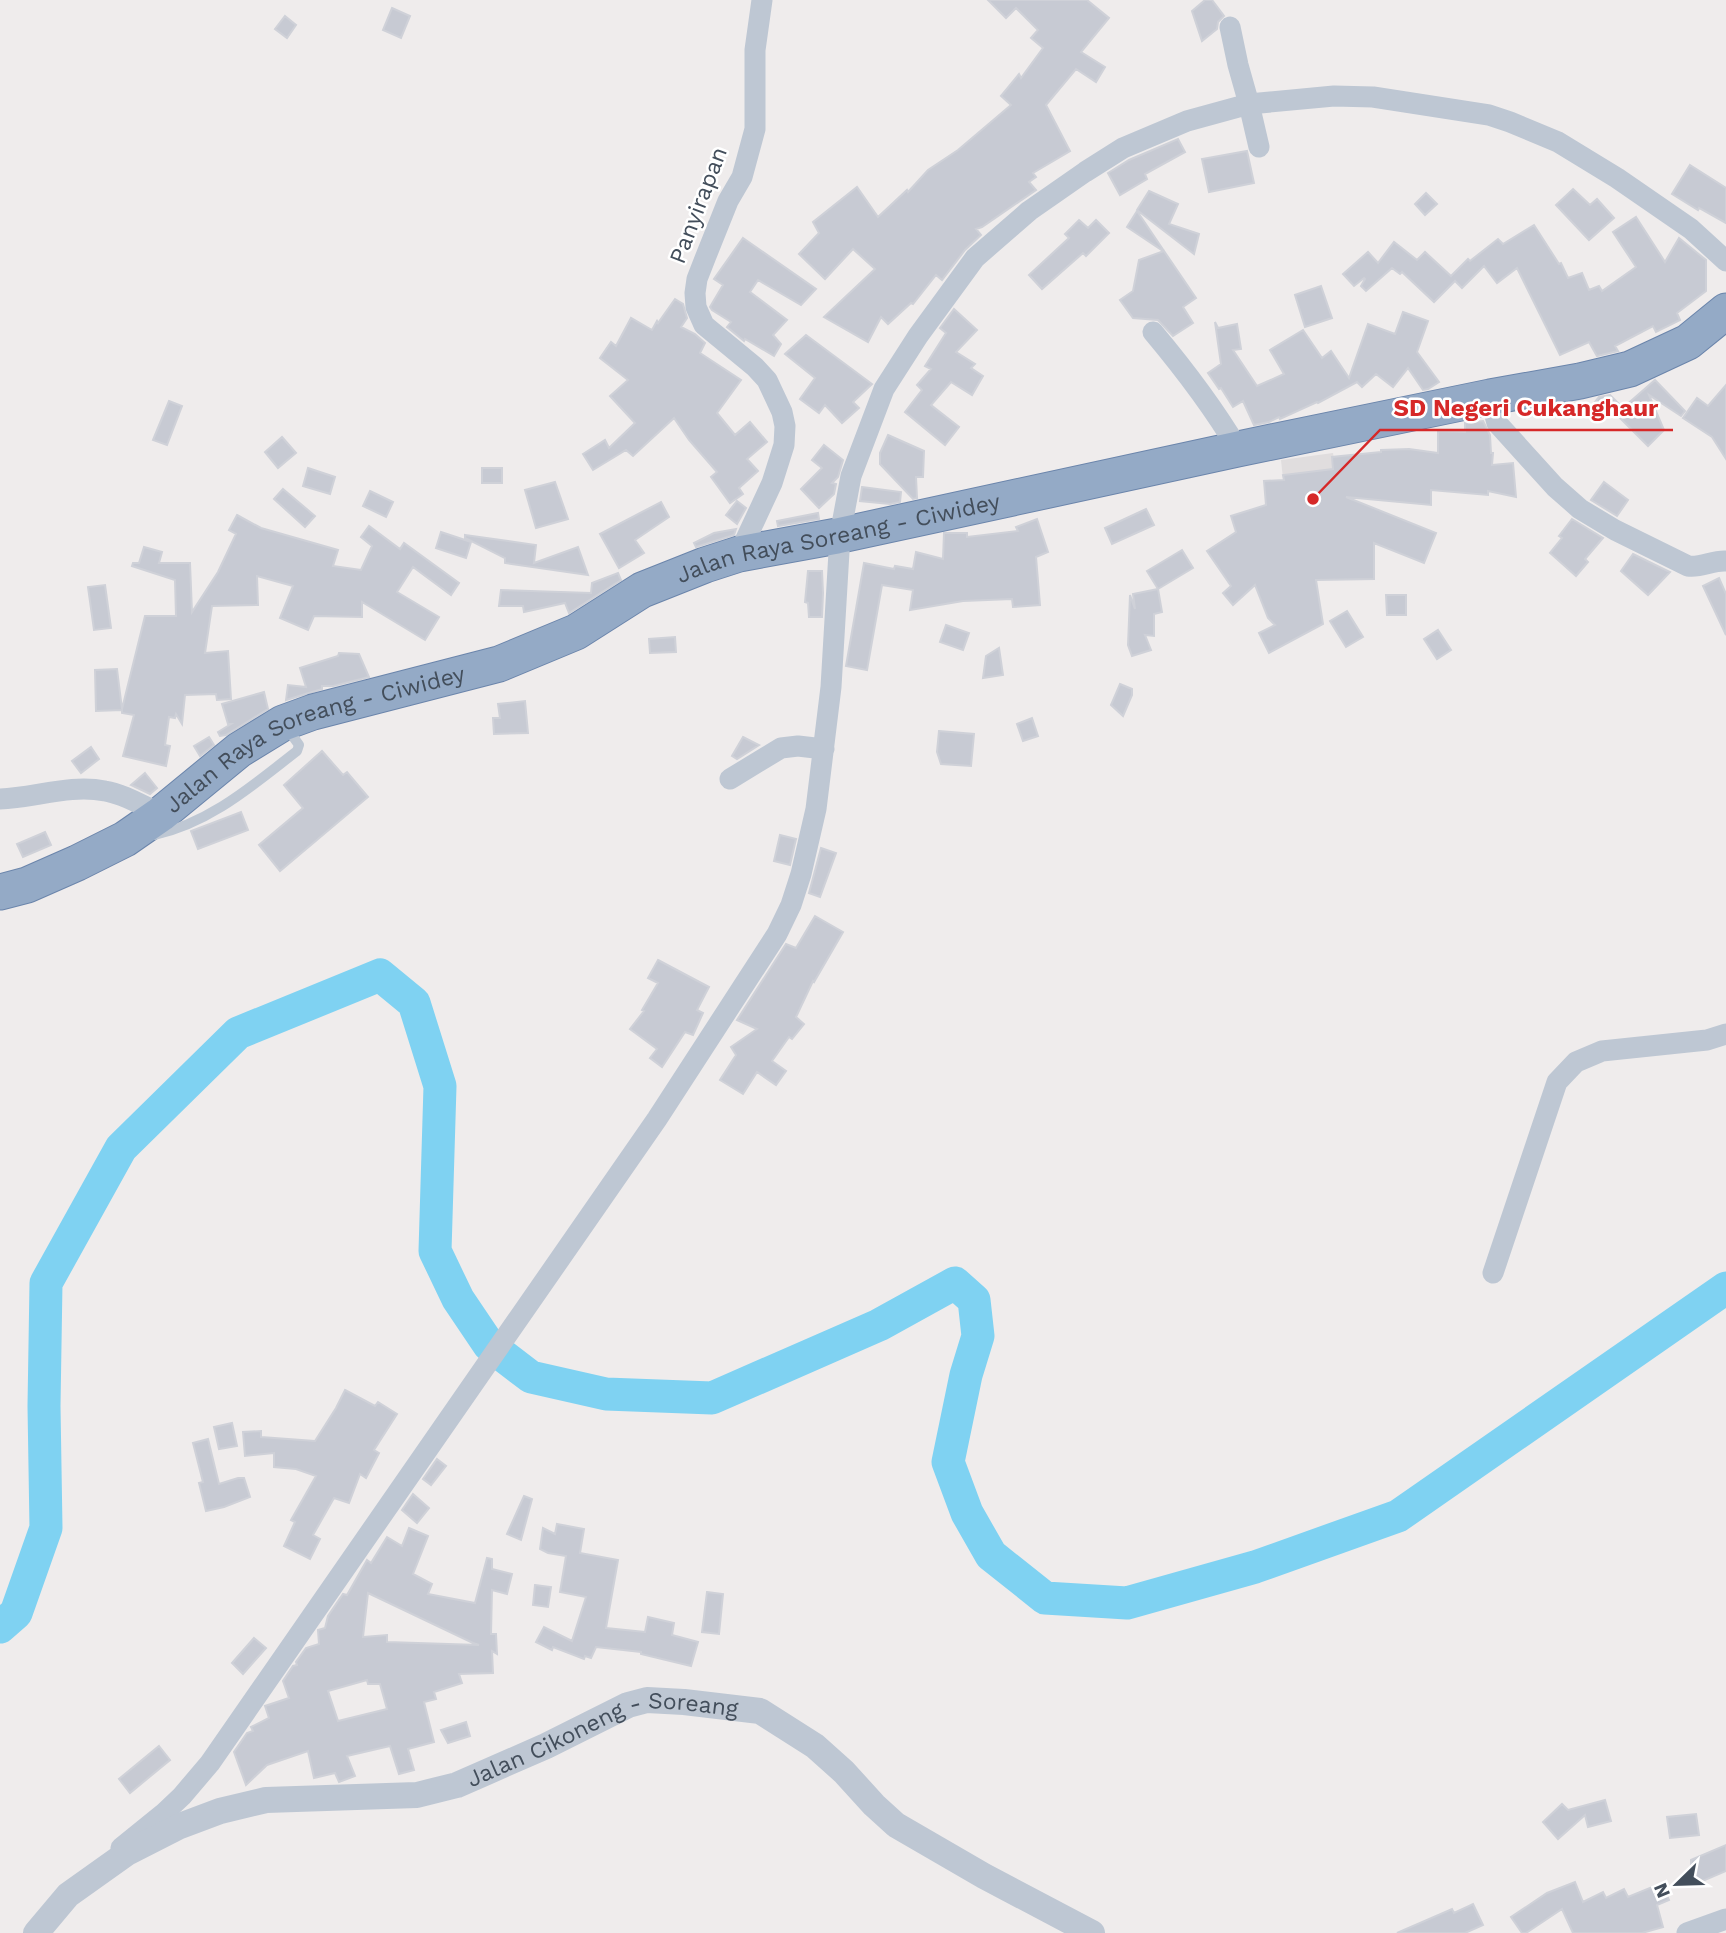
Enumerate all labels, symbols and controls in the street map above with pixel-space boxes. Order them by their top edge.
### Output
street label: Panyirapan [664,143,733,267]
callout: SD Negeri Cukanghaur [1380,385,1673,430]
text: SD Negeri Cukanghaur [1394,394,1659,422]
street label: Jalan Raya Soreang - Ciwidey [673,488,1003,589]
street label: Jalan Raya Soreang - Ciwidey [160,660,468,819]
street label: Jalan Cikoneng - Soreang [463,1687,740,1793]
north arrow [1642,1849,1712,1919]
text: N [1648,1879,1675,1901]

